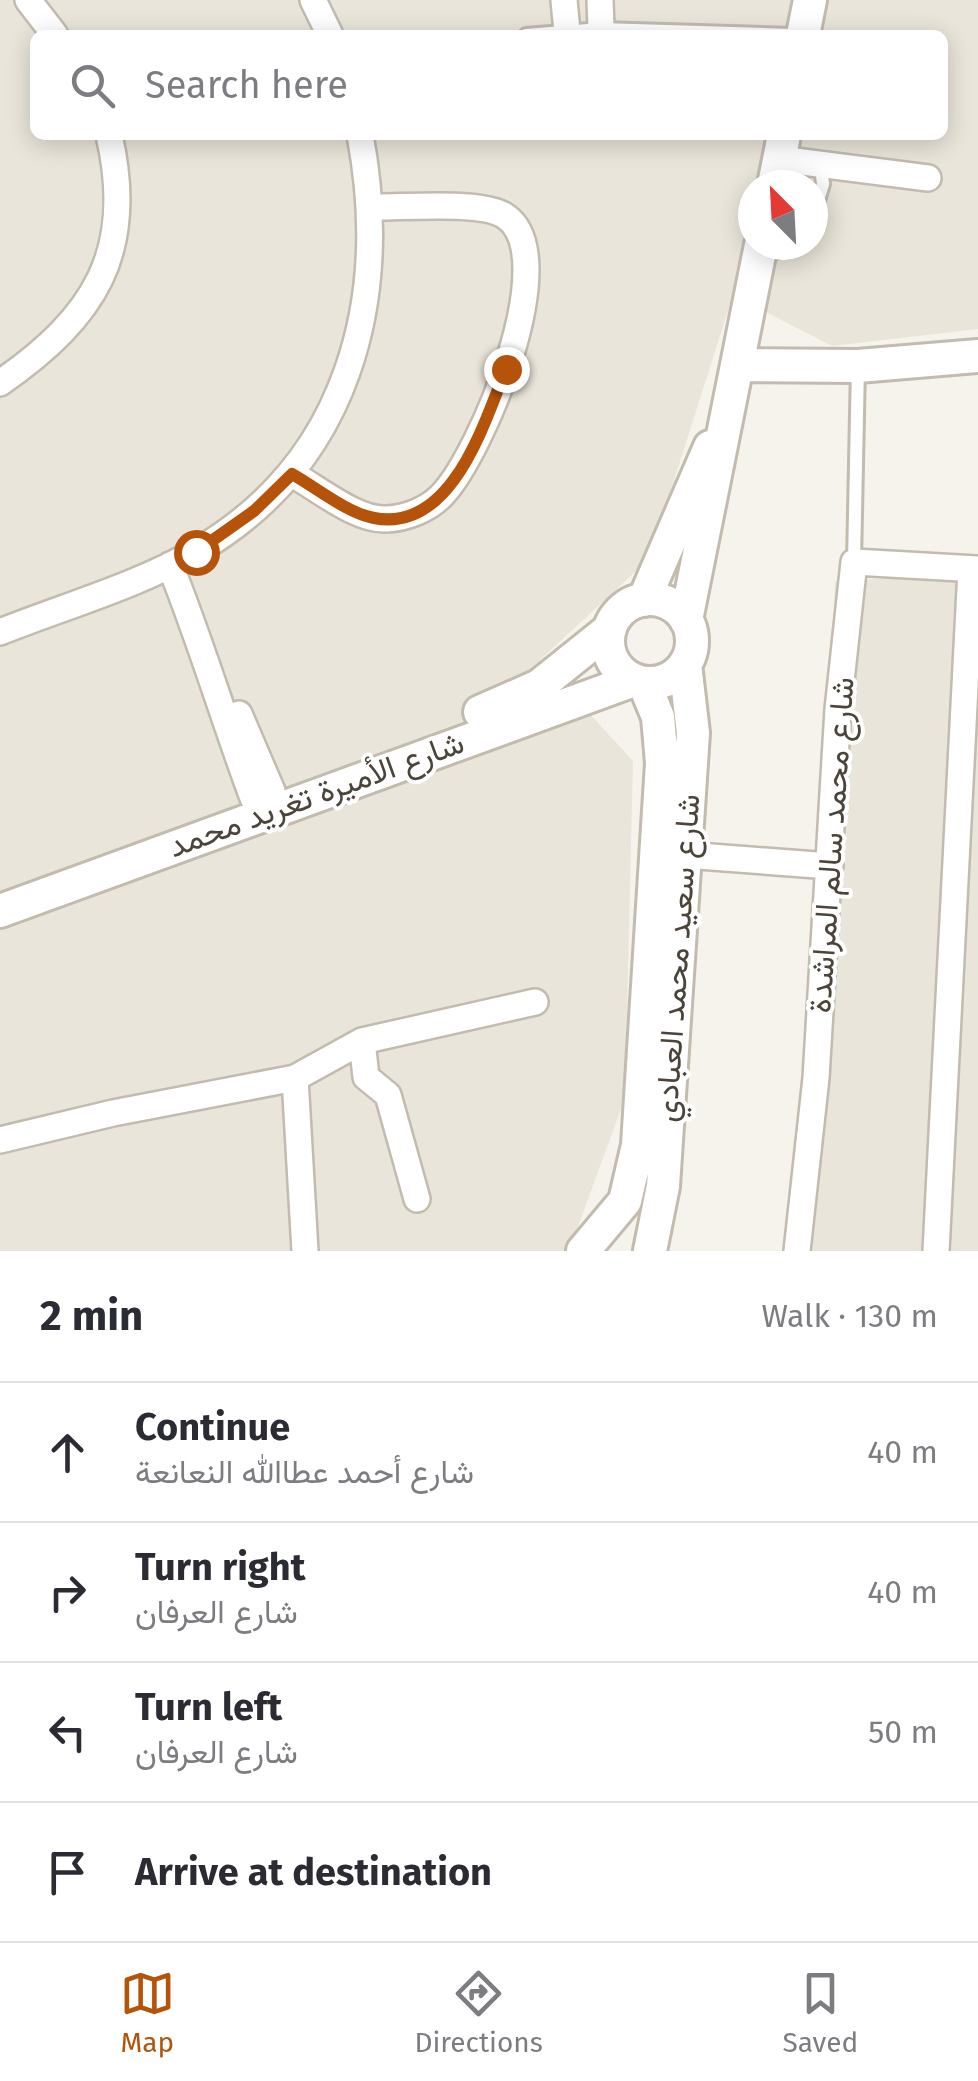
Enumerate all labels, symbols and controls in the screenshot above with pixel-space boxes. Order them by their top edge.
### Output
search box [30,30,948,140]
icon: search [65,58,120,113]
text: Search here [145,62,348,108]
north arrow [738,170,828,260]
route end [484,347,530,393]
route start [174,530,220,576]
street label: شارع محمد سالم المراشدة [800,676,865,1015]
street label: شارع الأميرة تغريد محمد [163,723,470,868]
street label: شارع سعيد محمد العبادي [647,793,714,1124]
text: 2 min [40,1291,143,1341]
text: Walk · 130 m [761,1297,938,1335]
text: Continue [135,1404,290,1450]
icon: ahead [40,1425,95,1480]
text: 40 m [867,1433,938,1471]
text: شارع أحمد عطاالله النعانعة [135,1453,474,1491]
text: Turn right [135,1544,305,1590]
icon: right [40,1565,95,1620]
text: 40 m [867,1573,938,1611]
text: شارع العرفان [135,1593,298,1631]
text: Turn left [135,1684,282,1730]
icon: left [40,1705,95,1760]
text: 50 m [868,1713,938,1751]
text: شارع العرفان [135,1733,298,1771]
icon: arrive [40,1845,95,1900]
text: Arrive at destination [135,1849,492,1895]
tab: Map [120,1966,175,2059]
tab: Directions [414,1966,543,2059]
tab: Saved [782,1966,858,2059]

